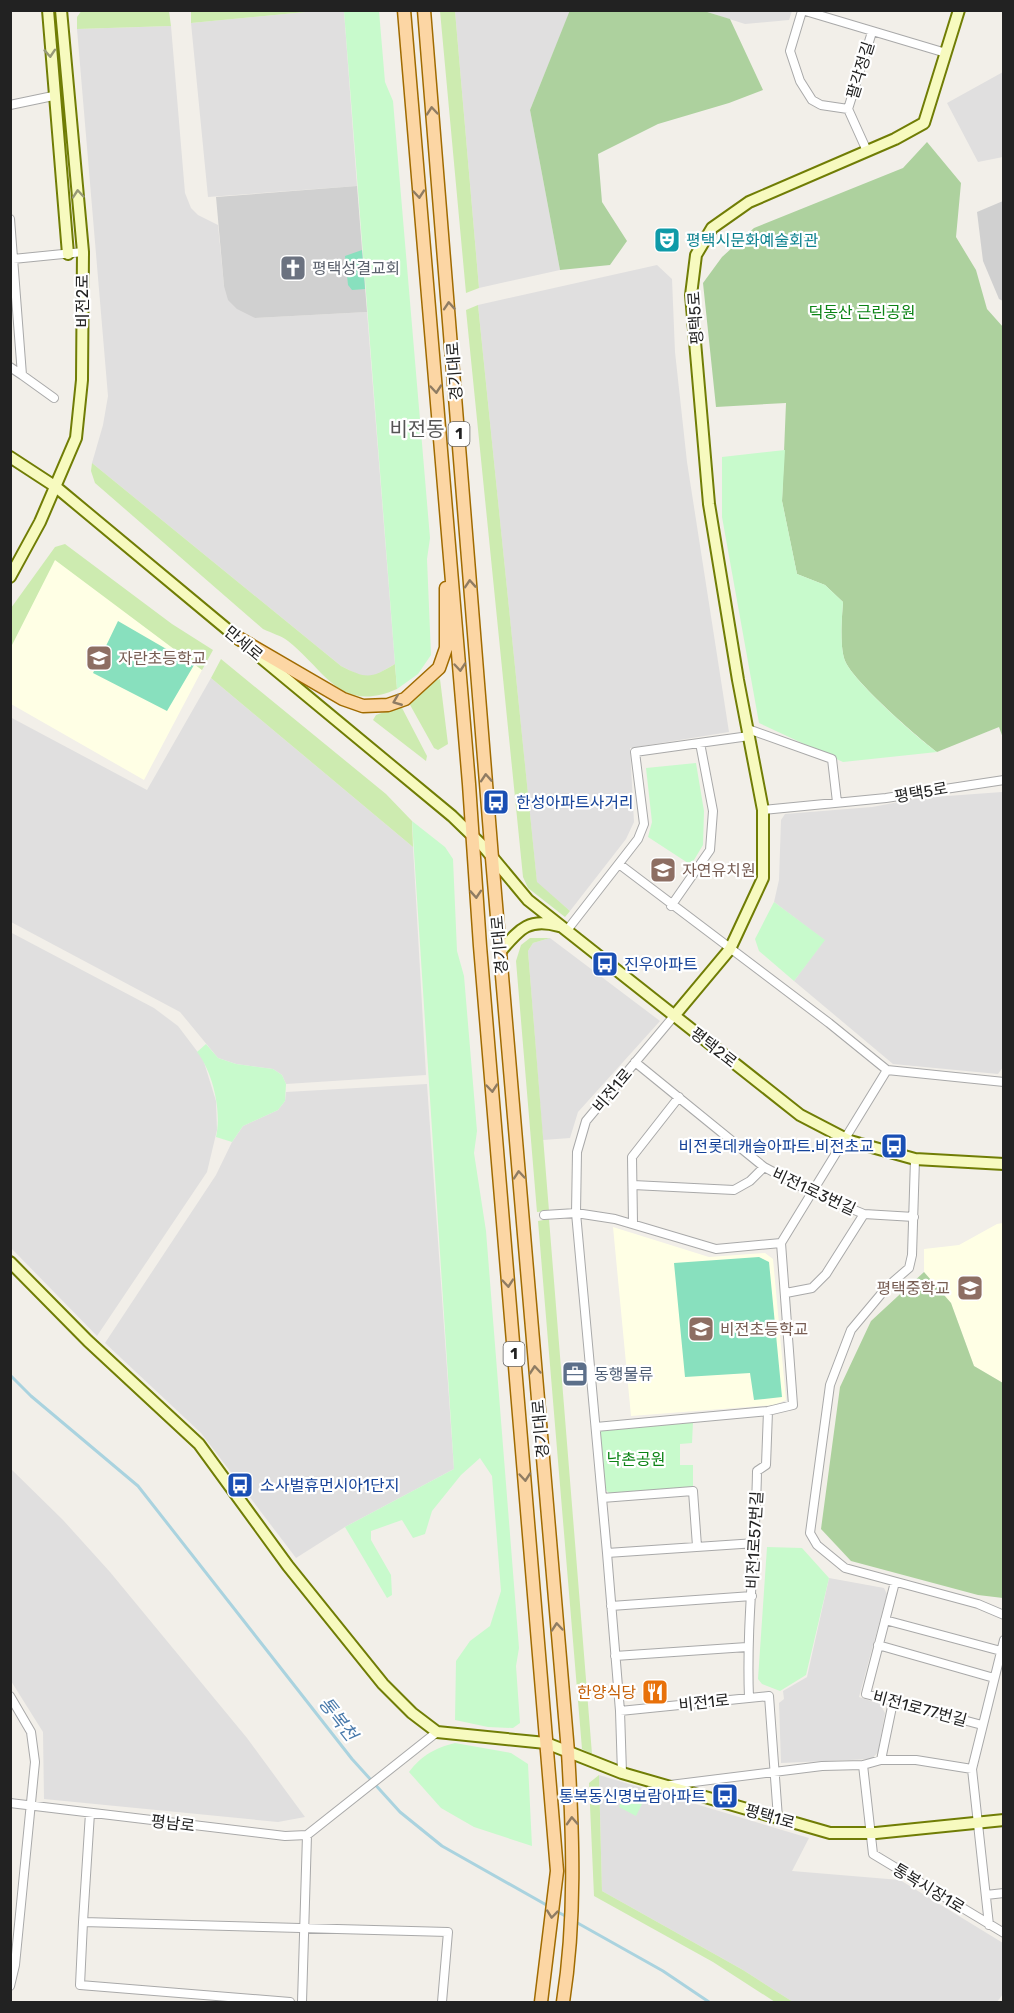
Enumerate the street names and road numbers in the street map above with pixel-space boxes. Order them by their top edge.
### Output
street label: 팔각정길 [843,39,878,101]
street label: 비전2로 [73,274,92,328]
street label: 평택5로 [684,290,707,345]
street label: 경기대로 [443,341,466,401]
road number: 1 [448,422,470,446]
street label: 만세로 [221,622,267,665]
street label: 평택5로 [893,778,949,807]
street label: 경기대로 [487,915,512,975]
street label: 평택2로 [687,1023,741,1072]
street label: 비전1로 [589,1064,636,1116]
street label: 비전1로3번길 [769,1164,859,1219]
road number: 1 [504,1342,524,1366]
street label: 경기대로 [528,1399,553,1459]
street label: 비전1로57번길 [742,1491,767,1590]
street label: 비전1로77번길 [871,1687,969,1730]
street label: 비전1로 [678,1690,731,1715]
street label: 평택1로 [743,1800,797,1833]
street label: 평남로 [150,1811,196,1836]
street label: 통복시장1로 [889,1860,968,1917]

